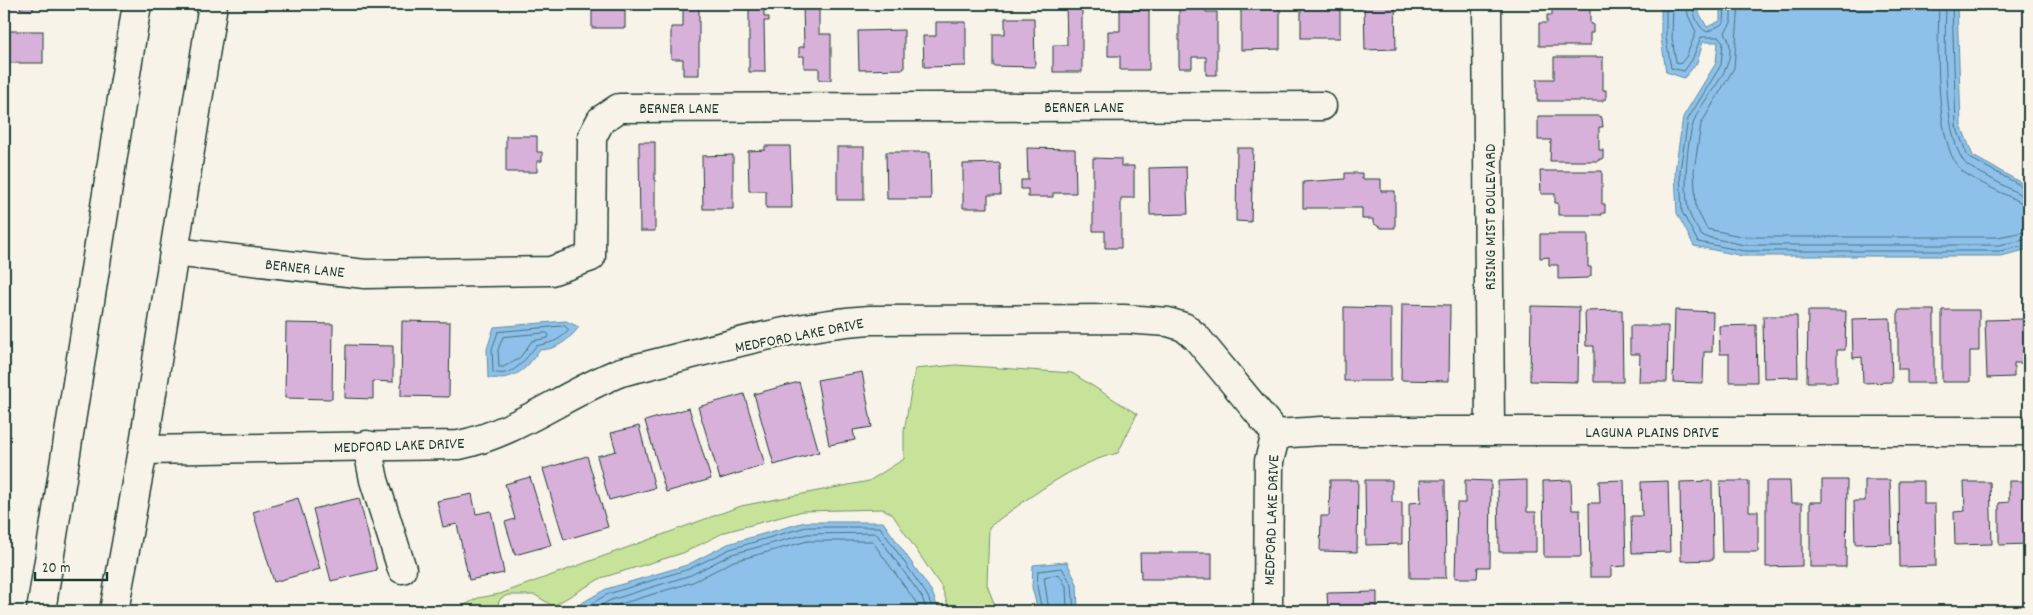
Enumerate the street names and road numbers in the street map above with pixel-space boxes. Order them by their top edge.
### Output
street label: BERNER LANE [1044,97,1125,120]
street label: BERNER LANE [639,98,720,121]
street label: RISING MIST BOULEVARD [1480,144,1503,290]
street label: BERNER LANE [264,254,346,285]
street label: MEDFORD LAKE DRIVE [733,313,866,360]
street label: LAGUNA PLAINS DRIVE [1585,422,1719,445]
street label: MEDFORD LAKE DRIVE [333,433,465,460]
street label: MEDFORD LAKE DRIVE [1259,454,1286,586]

